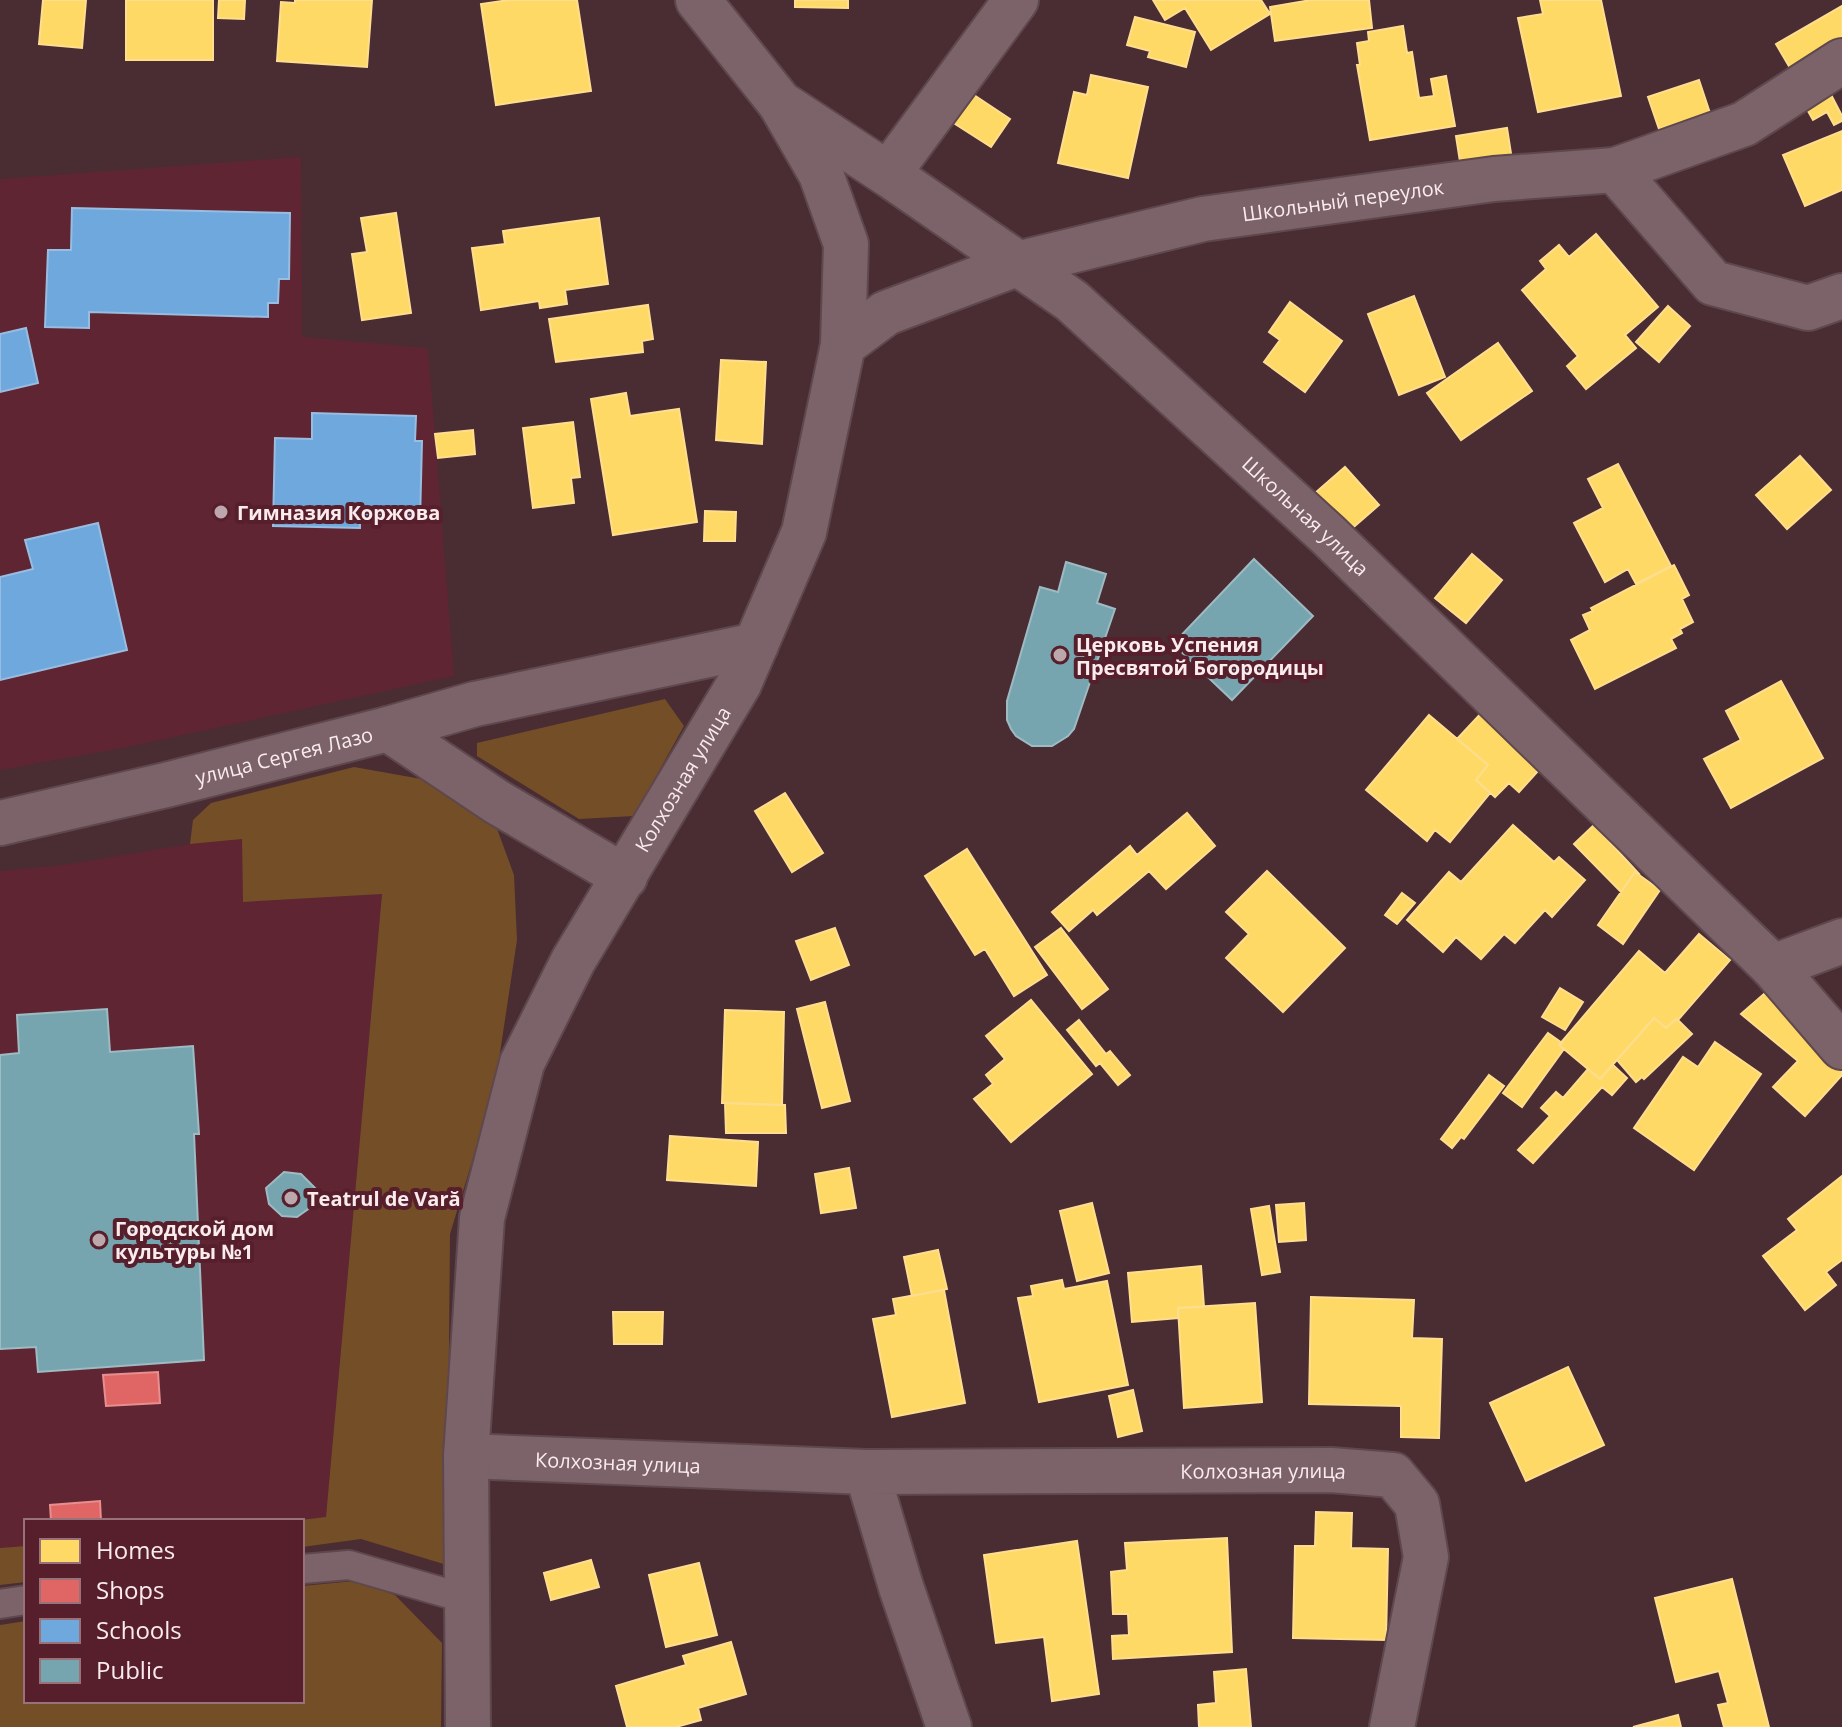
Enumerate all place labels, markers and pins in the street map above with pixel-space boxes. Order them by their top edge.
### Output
place label: Гимназия Коржова [237,499,440,526]
marker: Гимназия Коржова [212,503,230,521]
place label: Церковь Успения Пресвятой Богородицы [1076,631,1324,681]
marker: Церковь Успения Пресвятой Богородицы [1051,646,1069,664]
place label: Teatrul de Vară [307,1185,461,1212]
marker: Teatrul de Vară [282,1189,300,1207]
place label: Городской дом культуры №1 [115,1215,274,1265]
marker: Городской дом культуры №1 [90,1231,108,1249]

